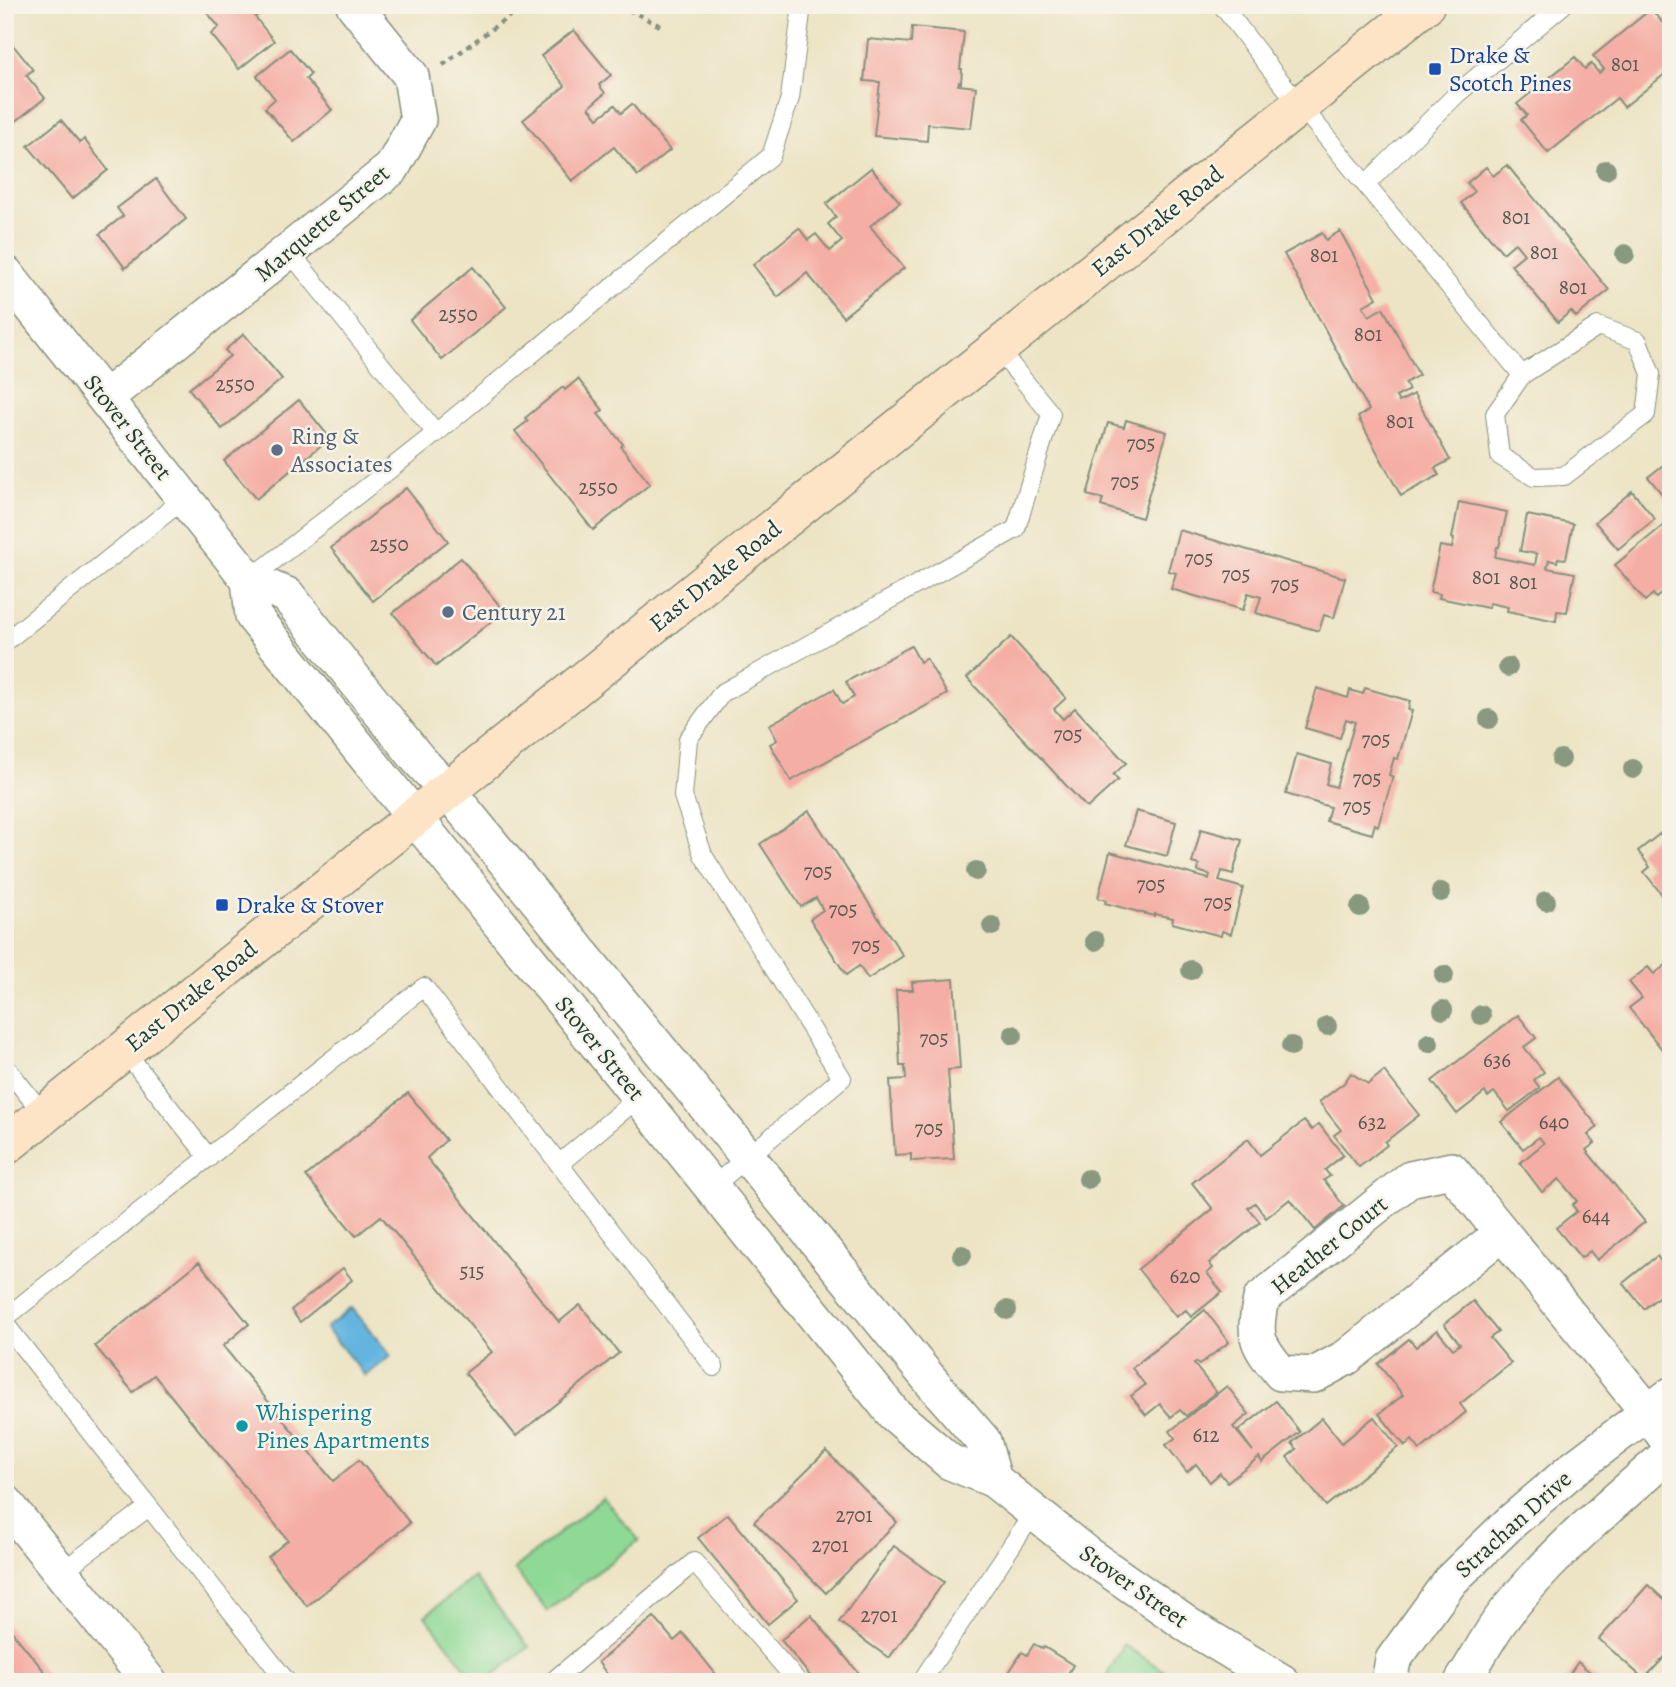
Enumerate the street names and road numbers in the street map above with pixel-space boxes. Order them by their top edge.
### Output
street label: Marquette Street [248,157,396,289]
street label: East Drake Road [1084,158,1230,284]
street label: Stover Street [77,367,180,487]
street label: East Drake Road [642,513,788,639]
street label: East Drake Road [118,933,264,1059]
street label: Stover Street [548,989,652,1107]
street label: Heather Court [1264,1188,1394,1302]
street label: Strachan Drive [1448,1463,1578,1585]
street label: Stover Street [1073,1537,1195,1635]

